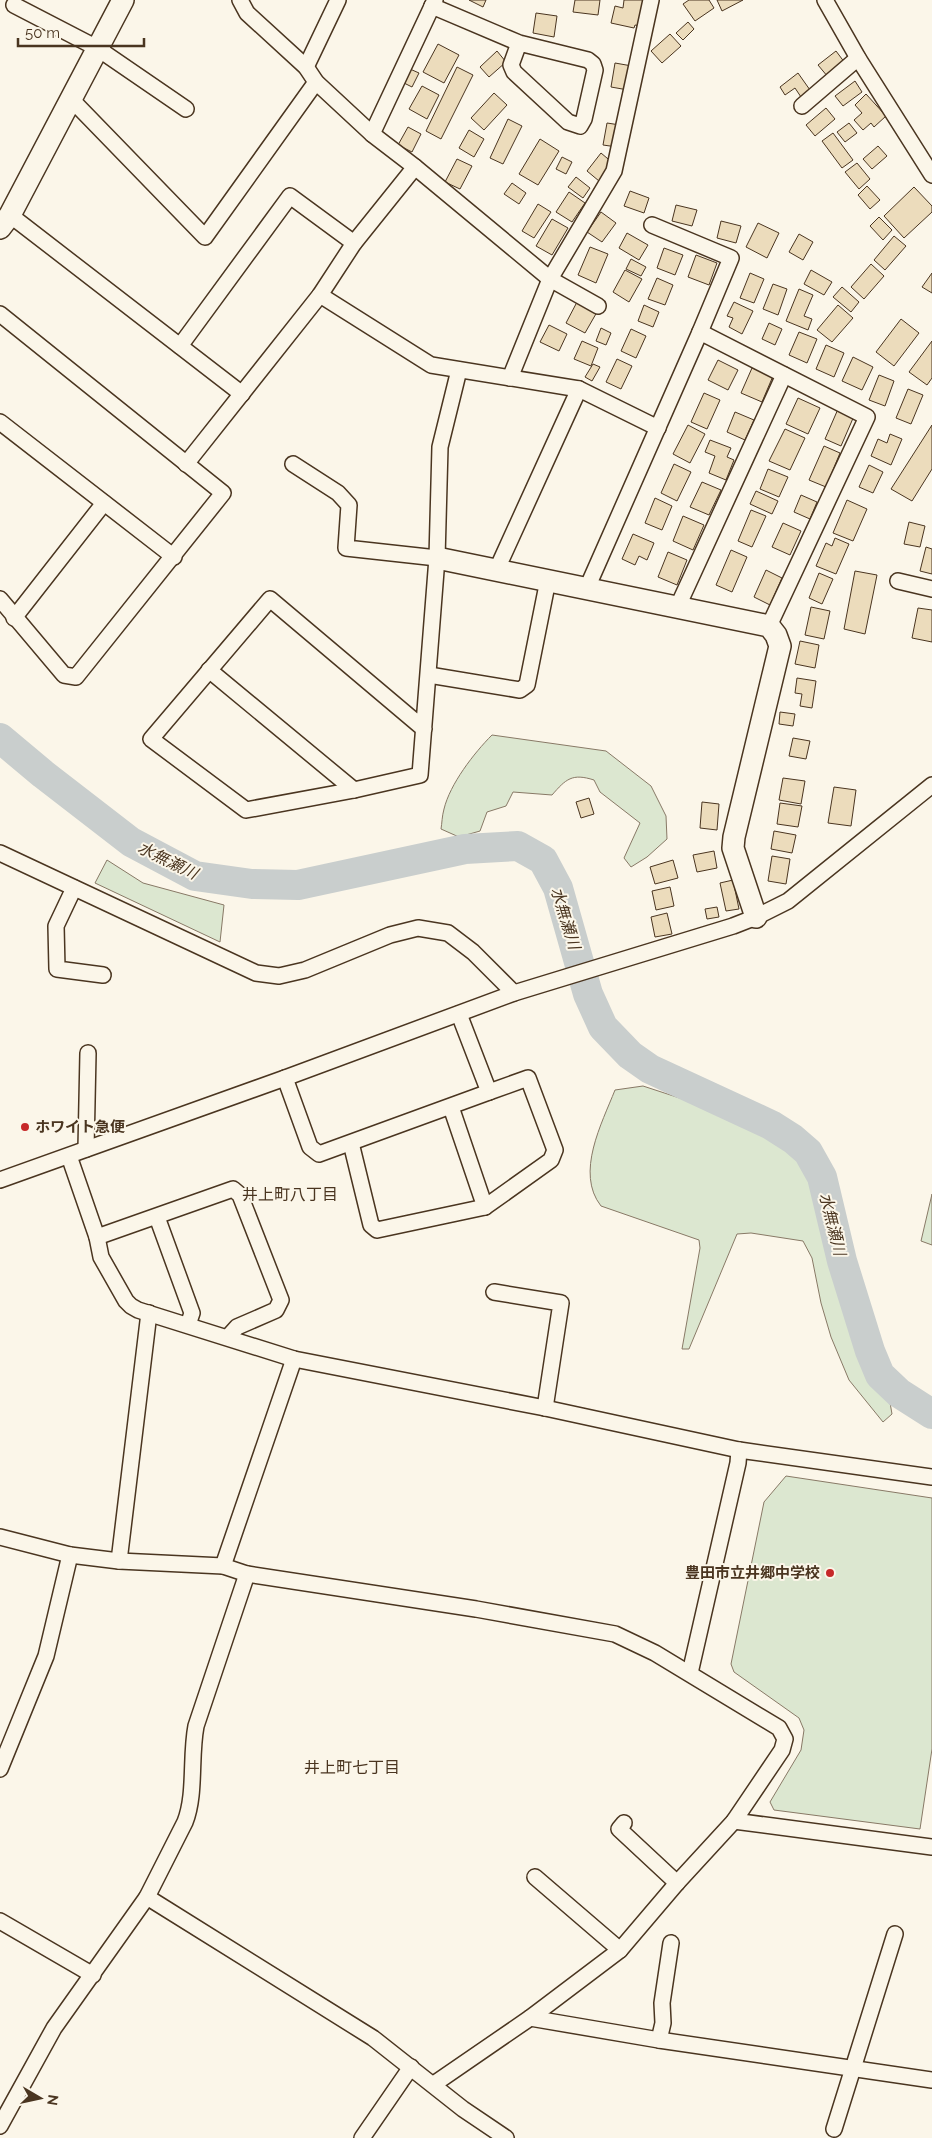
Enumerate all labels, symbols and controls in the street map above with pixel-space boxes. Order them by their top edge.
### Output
scale bar [18,15,144,47]
text: 50 m [25,24,60,42]
water label: 水無瀬川 [135,838,202,884]
water label: 水無瀬川 [547,885,585,953]
place label: ホワイト急便 [35,1118,125,1136]
marker: ホワイト急便 [19,1121,31,1133]
district label: 井上町八丁目 [242,1185,338,1204]
water label: 水無瀬川 [816,1191,850,1259]
place label: 豊田市立井郷中学校 [685,1564,820,1582]
marker: 豊田市立井郷中学校 [824,1567,836,1579]
district label: 井上町七丁目 [304,1758,400,1777]
north arrow [15,2073,65,2123]
text: N [44,2094,62,2107]

